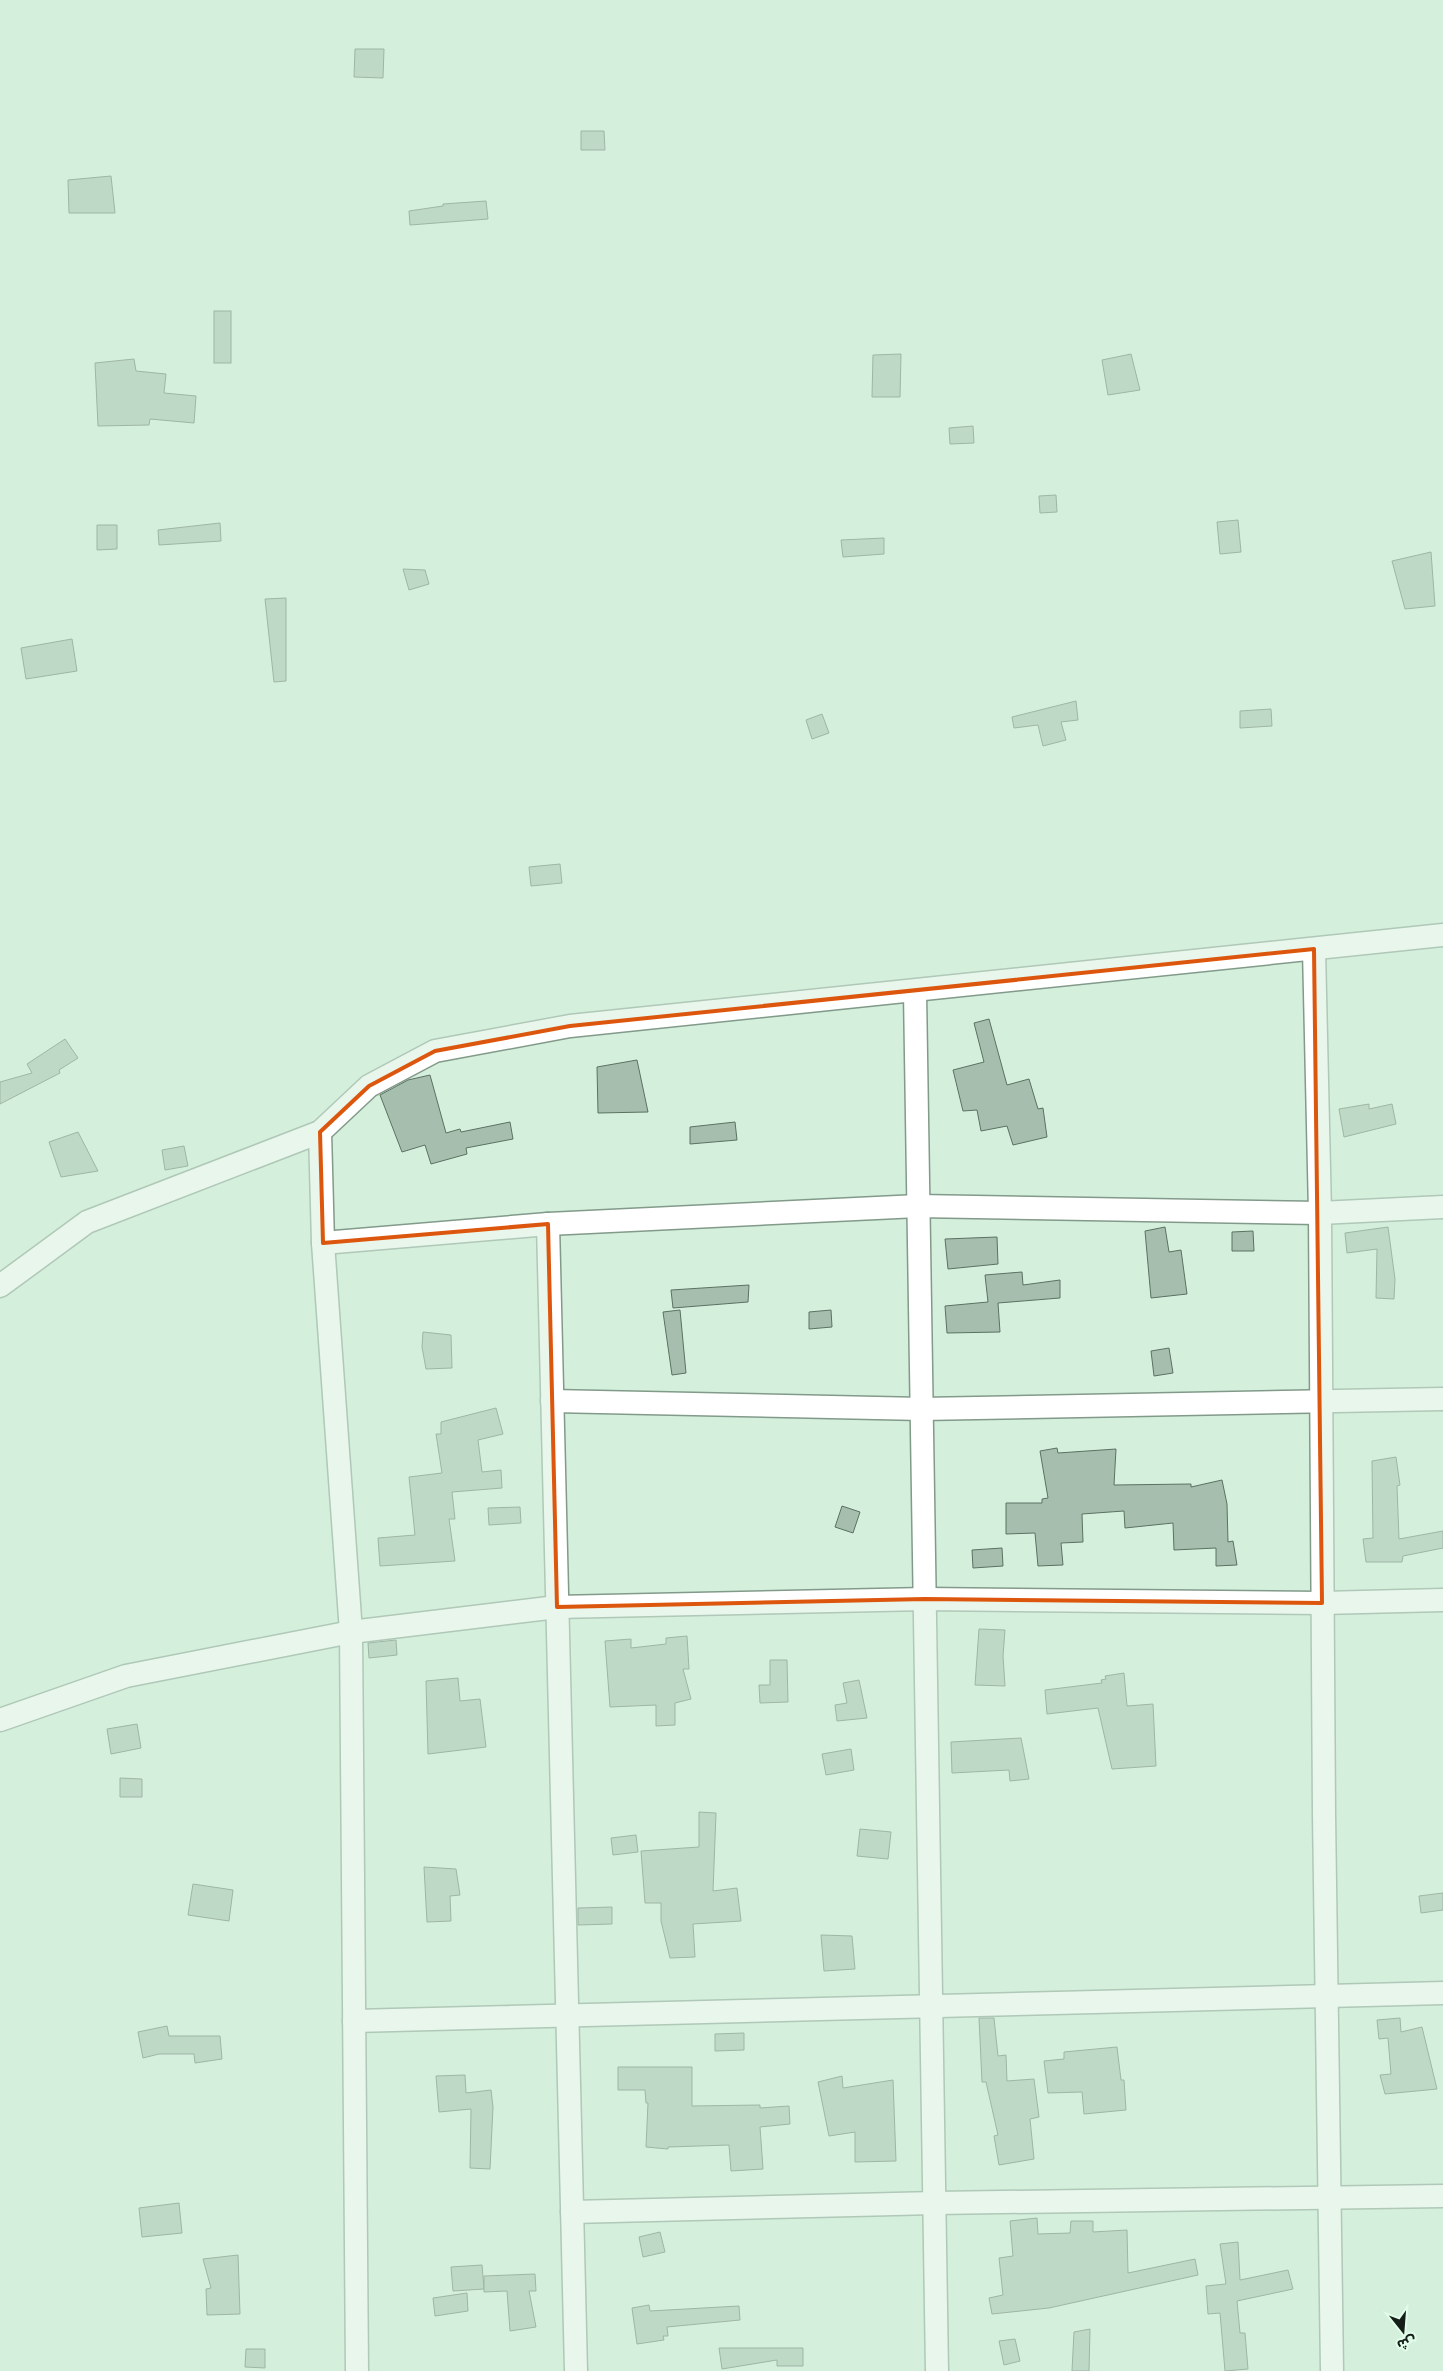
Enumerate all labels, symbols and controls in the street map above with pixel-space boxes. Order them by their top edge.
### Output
north arrow [1378,2306,1428,2356]
text: ش [1395,2333,1418,2354]

